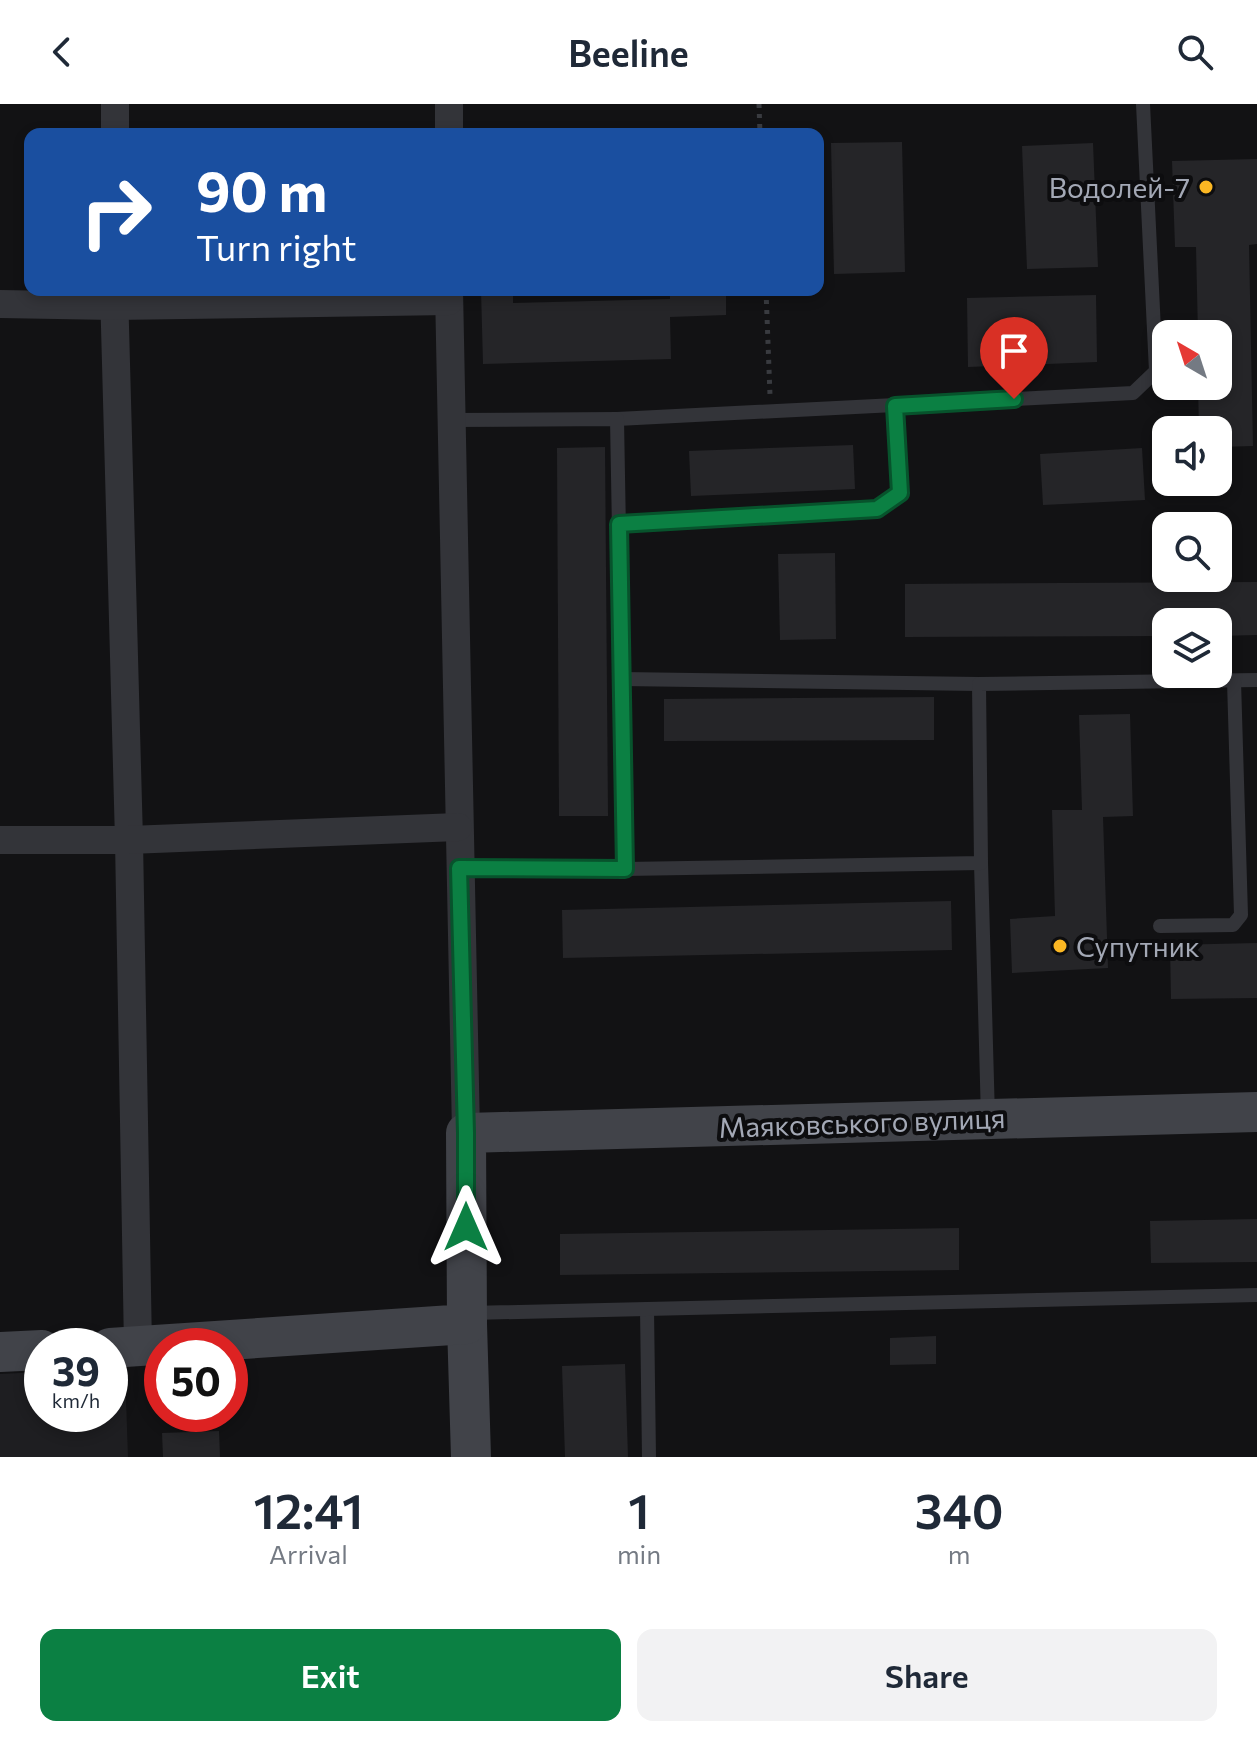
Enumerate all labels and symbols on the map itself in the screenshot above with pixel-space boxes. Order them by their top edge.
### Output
place label: Водолей-7 [1049,170,1190,204]
marker: Водолей-7 [1197,178,1215,196]
pin [980,317,1048,399]
north arrow [1152,320,1232,400]
place label: Супутник [1076,929,1200,963]
marker: Супутник [1051,937,1069,955]
street label: Маяковського вулиця [718,1100,1006,1144]
position arrow [424,1185,508,1269]
speed limit sign: 50 [144,1328,248,1432]

